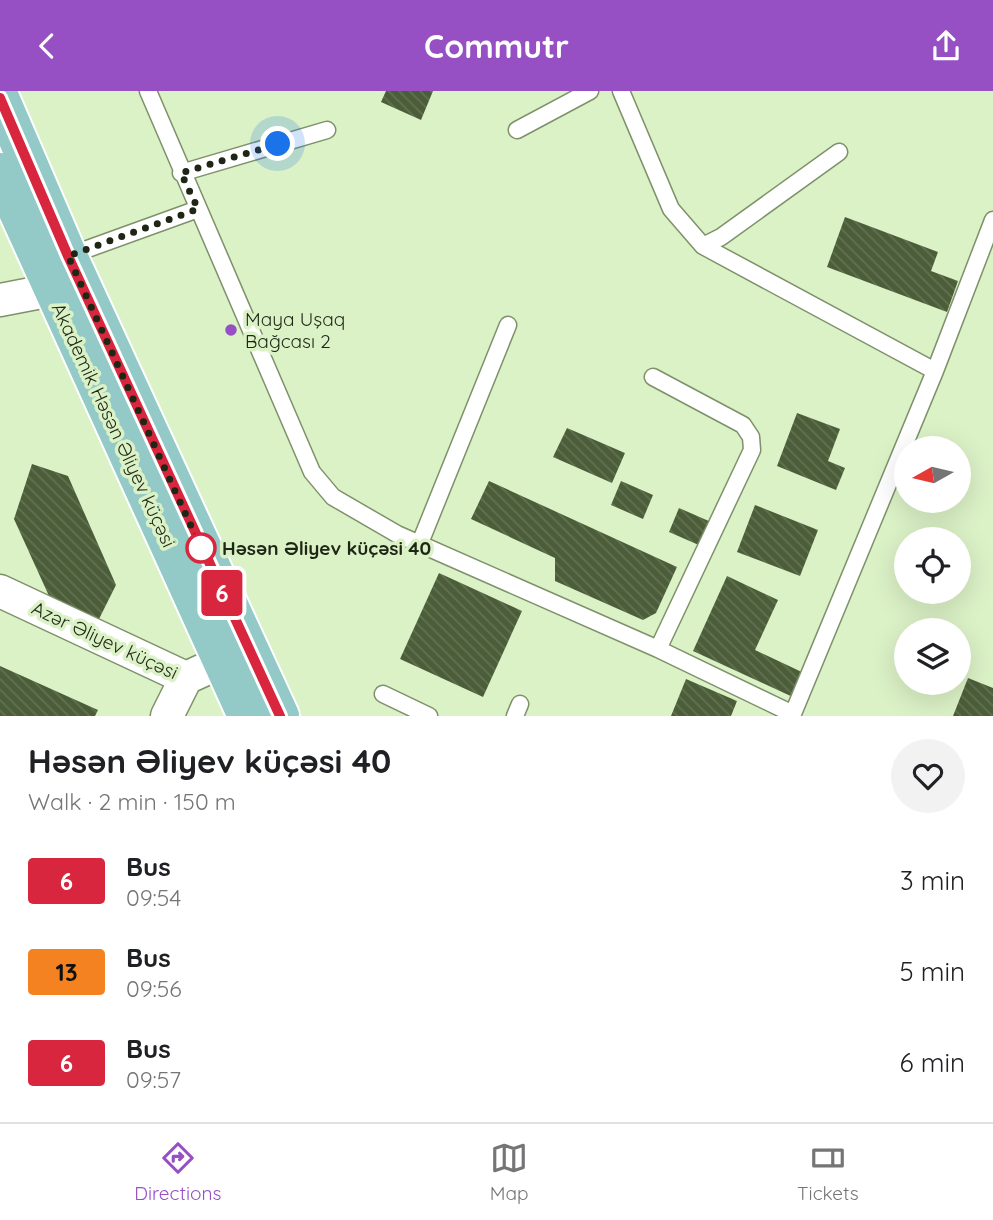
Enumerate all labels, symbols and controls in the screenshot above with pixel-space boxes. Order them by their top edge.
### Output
text: Commutr [424,26,569,66]
icon: back [28,27,66,65]
icon: share [927,27,965,65]
your location [260,126,295,161]
street label: Akademik Həsən Əliyev küçəsi [47,299,181,551]
place label: Maya Uşaq Bağcası 2 [245,307,345,353]
marker: Maya Uşaq Bağcası 2 [223,322,239,338]
north arrow [894,436,971,513]
map controls [894,436,971,695]
button: locate [894,527,971,604]
marker: Həsən Əliyev küçəsi 40 [186,533,216,563]
place label: Həsən Əliyev küçəsi 40 [222,536,431,560]
line badge: 6 [199,570,245,616]
text: 6 [215,578,229,608]
street label: Azər Əliyev küçəsi [28,596,182,684]
button: layers [894,618,971,695]
button: heart [891,739,965,813]
text: Həsən Əliyev küçəsi 40 [28,740,391,781]
text: Walk · 2 min · 150 m [28,787,236,816]
text: Bus [126,850,171,883]
text: 3 min [900,864,965,897]
text: 6 [60,866,73,896]
text: 09:54 [126,883,181,912]
text: Bus [126,941,171,974]
text: 5 min [899,955,965,988]
text: 13 [55,957,78,987]
text: 09:56 [126,974,182,1003]
text: Bus [126,1032,171,1065]
text: 6 min [900,1046,965,1079]
text: 6 [60,1048,73,1078]
text: 09:57 [126,1065,181,1094]
tab: Directions [134,1139,221,1205]
tab: Map [490,1139,529,1205]
tab: Tickets [797,1139,859,1205]

